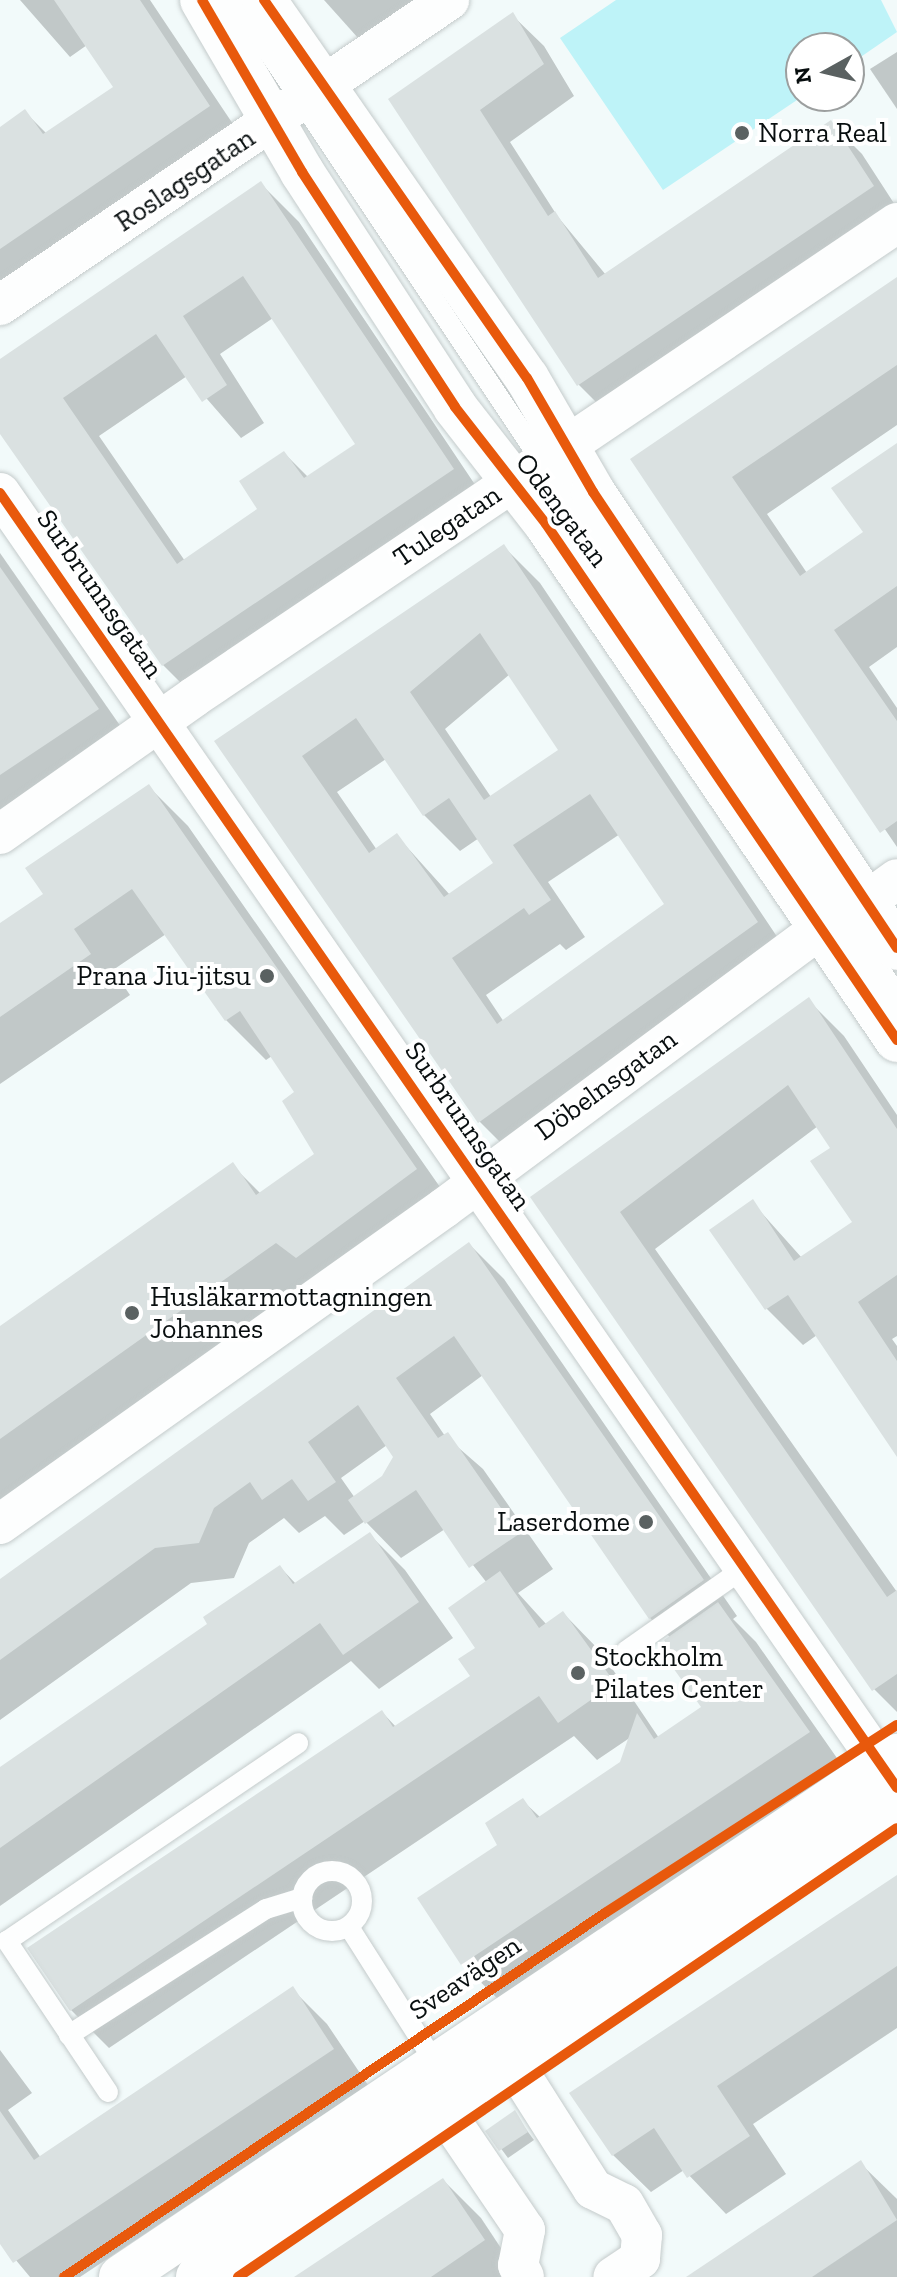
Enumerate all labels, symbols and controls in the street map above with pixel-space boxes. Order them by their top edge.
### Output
north arrow [785,32,865,112]
text: N [788,65,817,85]
place label: Norra Real [758,116,887,150]
street label: Roslagsgatan [109,121,261,239]
marker: Norra Real [733,124,751,142]
street label: Odengatan [508,446,616,574]
street label: Tulegatan [387,478,507,574]
street label: Surbrunnsgatan [29,503,171,685]
place label: Prana Jiu-jitsu [76,959,251,993]
marker: Prana Jiu-jitsu [258,967,276,985]
street label: Döbelnsgatan [529,1022,683,1148]
street label: Surbrunnsgatan [397,1035,539,1217]
place label: Husläkarmottagningen Johannes [150,1280,432,1346]
marker: Husläkarmottagningen Johannes [121,1302,143,1324]
place label: Laserdome [497,1505,630,1539]
marker: Laserdome [637,1513,655,1531]
place label: Stockholm Pilates Center [594,1640,764,1706]
marker: Stockholm Pilates Center [569,1664,587,1682]
street label: Sveavägen [403,1929,527,2027]

